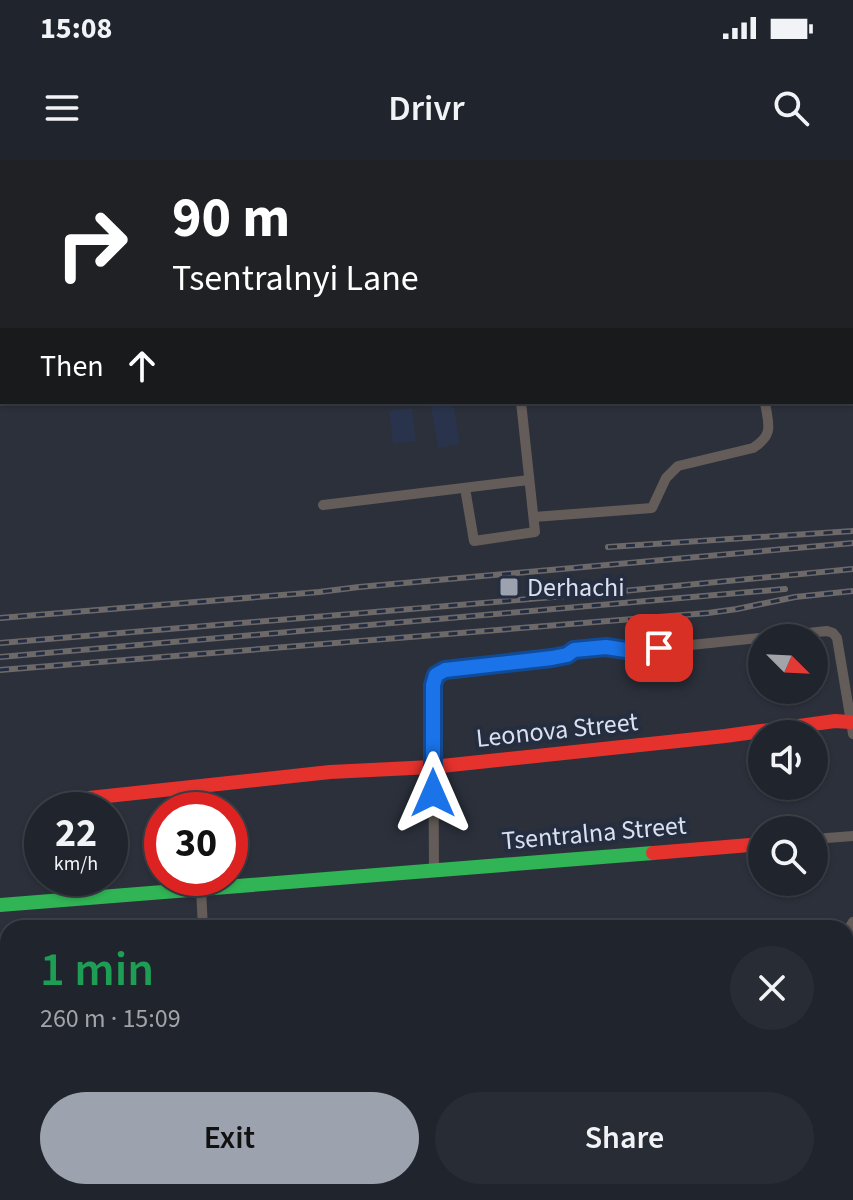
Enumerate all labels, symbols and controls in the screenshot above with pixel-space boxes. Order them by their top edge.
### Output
text: 15:08 [40,7,112,50]
text: Drivr [388,83,465,134]
icon: menu [40,86,84,130]
icon: search [769,86,813,130]
text: 90 m [172,179,290,258]
icon: right [40,192,144,296]
text: Tsentralnyi Lane [172,253,419,304]
icon: ahead [120,344,164,388]
text: Then [40,345,104,388]
place label: Derhachi [527,569,625,606]
marker: Derhachi [498,576,520,598]
pin [625,614,693,682]
north arrow [748,624,828,704]
map controls [748,624,828,896]
icon: arrive [637,626,681,670]
street label: Leonova Street [474,703,640,757]
button: sound [748,720,828,800]
position arrow [391,751,475,835]
speed limit sign: 30 [144,792,248,896]
text: 22 [55,805,97,862]
street label: Tsentralna Street [500,806,688,859]
button: search [748,816,828,896]
text: km/h [54,850,98,878]
text: 1 min [40,936,154,1004]
button: close [730,946,814,1030]
text: 260 m · 15:09 [40,1000,181,1037]
button: Exit [40,1092,419,1184]
button: Share [435,1092,814,1184]

